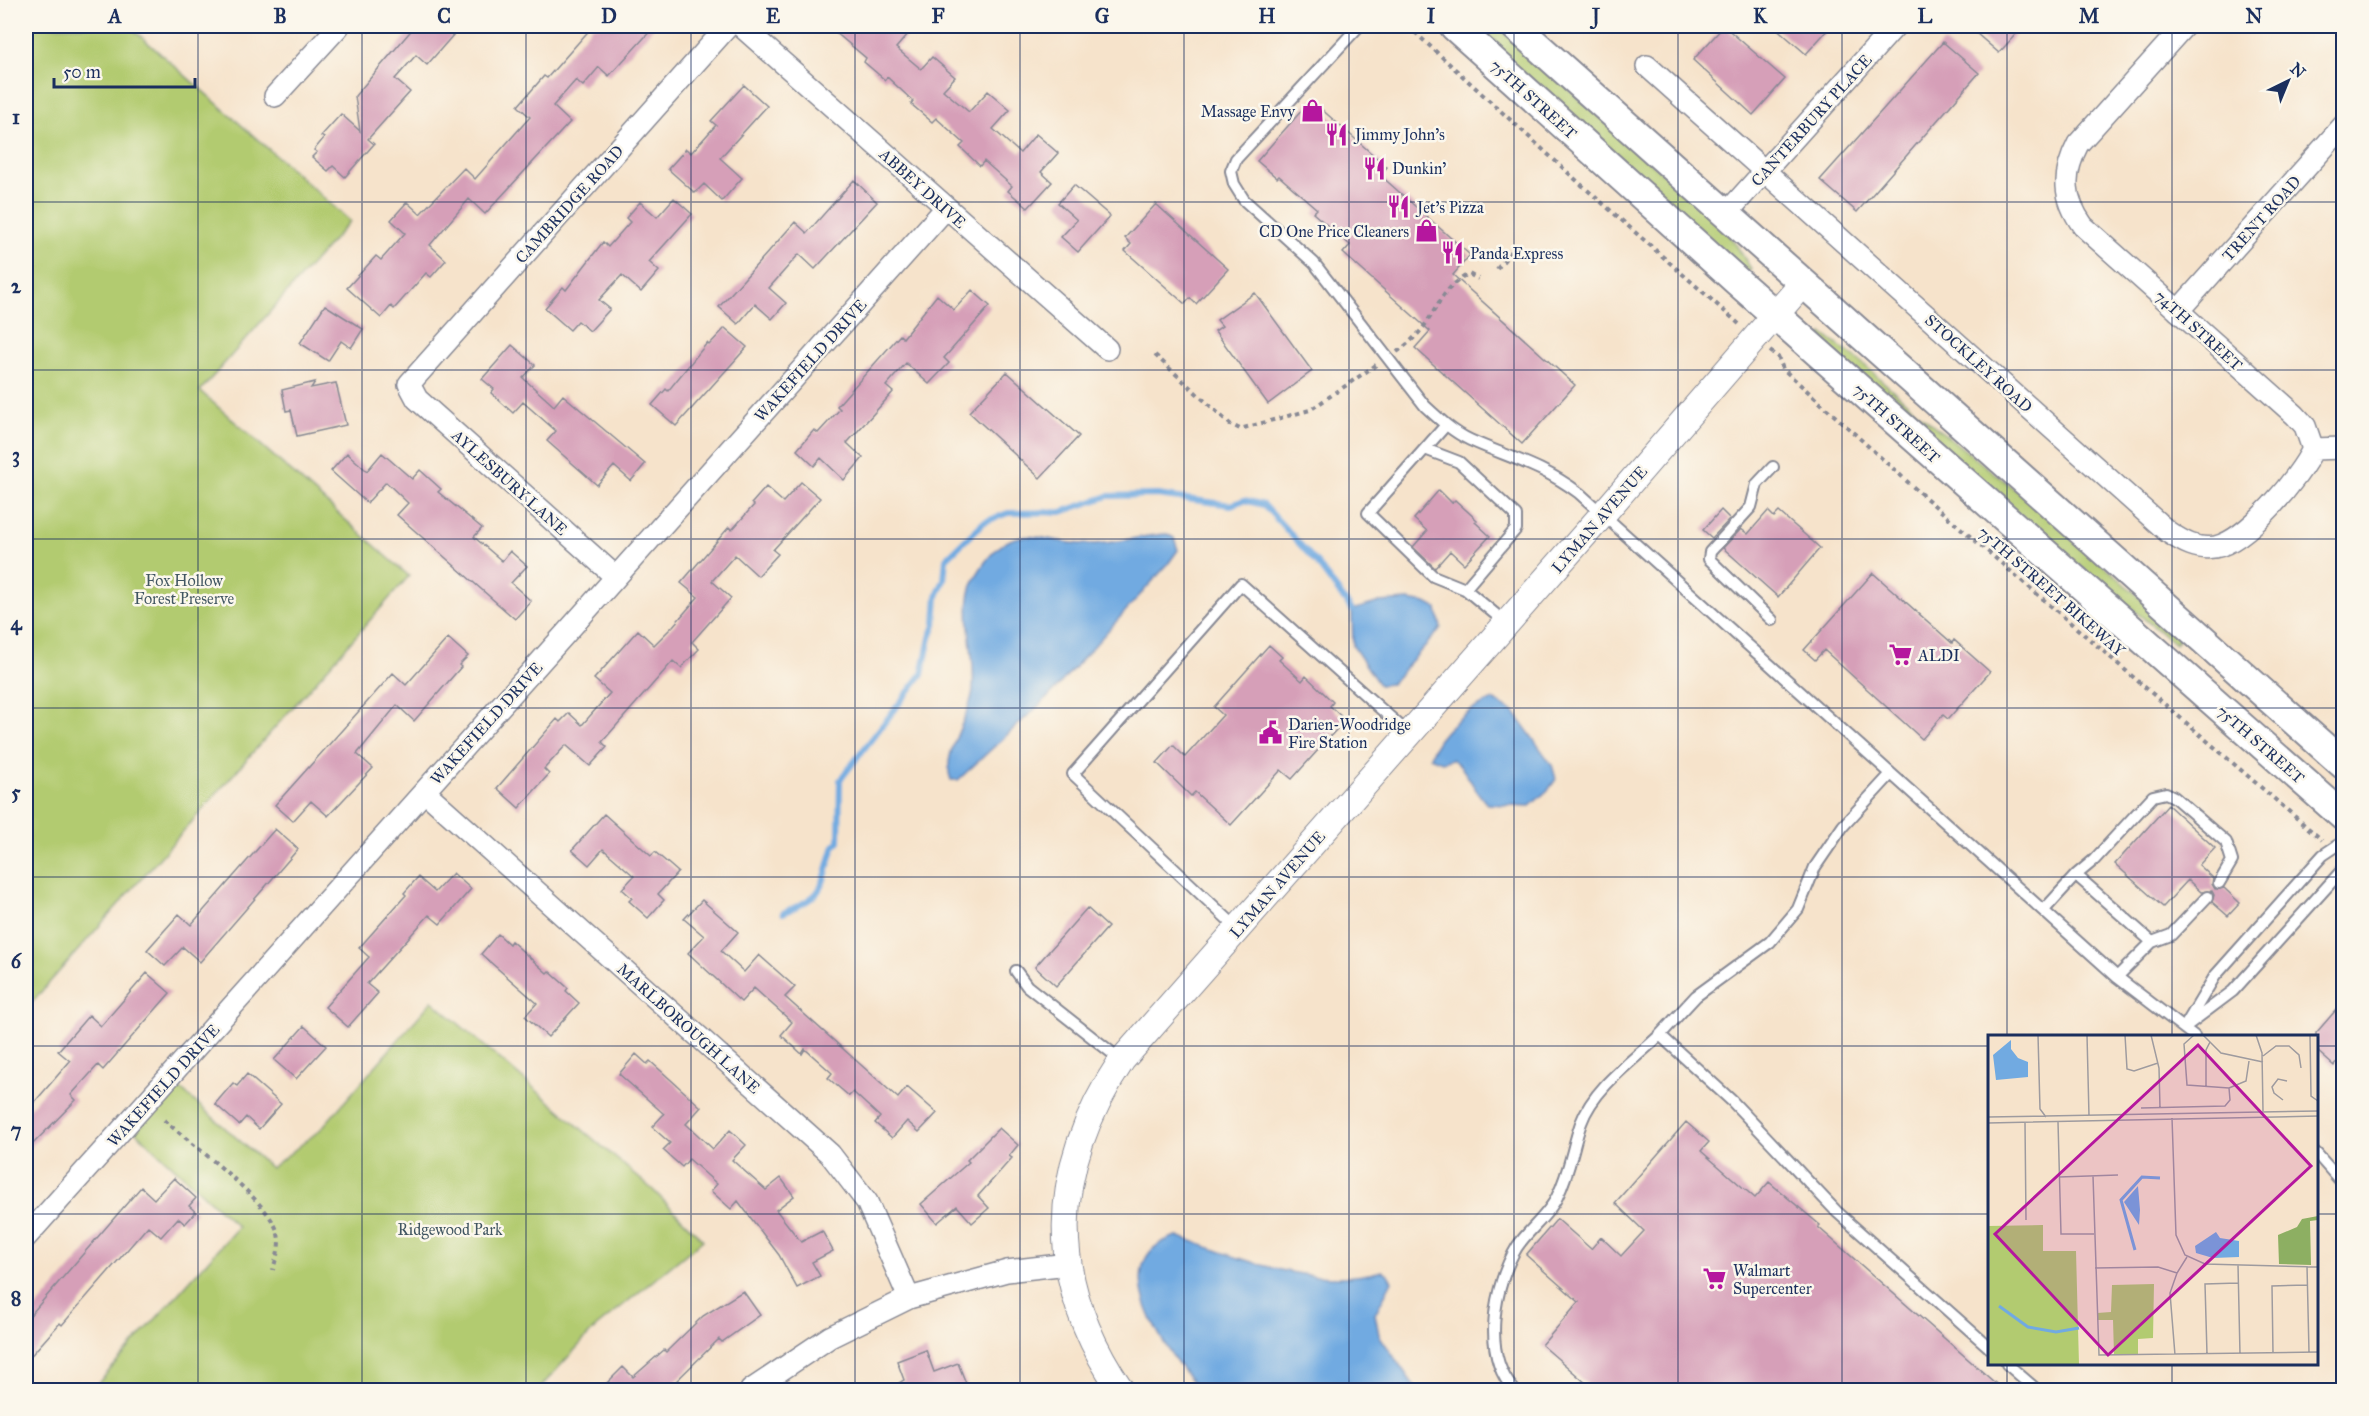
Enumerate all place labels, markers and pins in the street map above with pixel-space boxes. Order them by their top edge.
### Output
shop icon: Massage Envy [1300,98,1326,124]
place label: Massage Envy [1201,102,1295,122]
restaurant icon: Jimmy John's [1324,121,1350,147]
place label: Jimmy John's [1353,125,1445,145]
restaurant icon: Dunkin' [1361,155,1387,181]
place label: Dunkin' [1392,159,1446,178]
restaurant icon: Jet's Pizza [1386,194,1412,220]
place label: Jet's Pizza [1415,198,1484,218]
shop icon: CD One Price Cleaners [1414,218,1440,244]
place label: CD One Price Cleaners [1259,222,1409,241]
restaurant icon: Panda Express [1439,240,1465,266]
place label: Panda Express [1470,244,1563,263]
supermarket icon: ALDI [1887,642,1913,668]
place label: ALDI [1917,646,1960,665]
place label: Darien-Woodridge Fire Station [1288,715,1411,752]
public building icon: Darien-Woodridge Fire Station [1257,720,1283,746]
place label: Walmart Supercenter [1733,1261,1812,1298]
supermarket icon: Walmart Supercenter [1702,1266,1728,1292]

